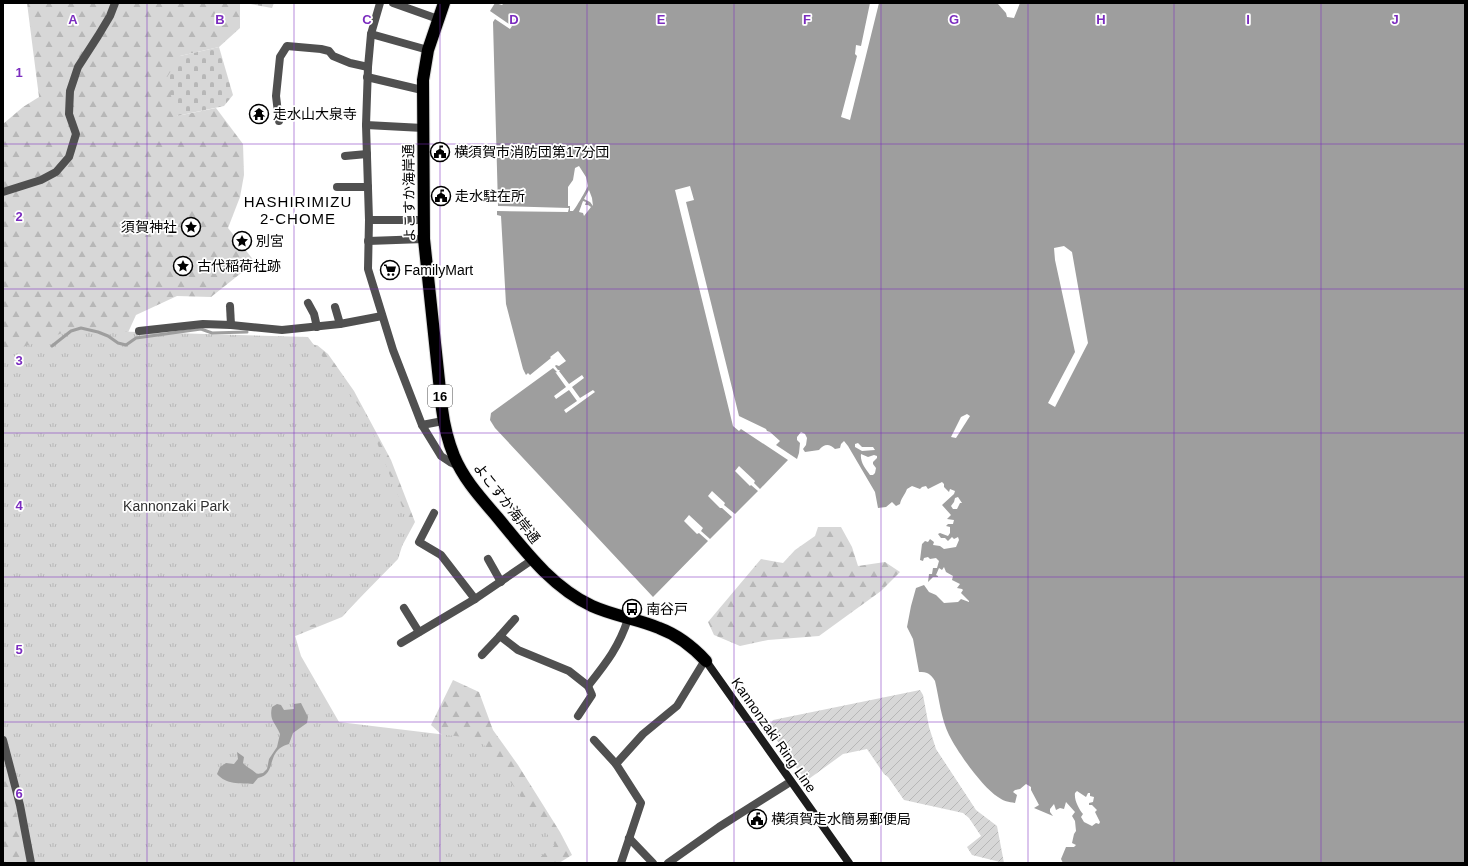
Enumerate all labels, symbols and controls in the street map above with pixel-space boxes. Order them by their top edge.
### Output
text: A [68,12,78,27]
text: B [215,12,225,27]
text: C [362,12,372,27]
text: D [509,12,519,27]
text: E [657,12,666,27]
text: F [803,12,811,27]
text: G [949,12,959,27]
text: H [1096,12,1106,27]
text: I [1246,12,1250,27]
text: J [1391,12,1399,27]
text: 1 [15,65,23,80]
temple icon: 走水山大泉寺 [248,103,270,125]
place label: 走水山大泉寺 [273,106,357,122]
public building icon: 横須賀市消防団第17分団 [429,141,451,163]
street label: よこすか海岸通 [400,144,418,242]
place label: 横須賀市消防団第17分団 [454,144,610,160]
public building icon: 走水駐在所 [430,185,452,207]
place label: 走水駐在所 [455,188,525,204]
district label: HASHIRIMIZU 2-CHOME [244,193,352,227]
text: 2 [15,209,23,224]
place icon: 須賀神社 [180,216,202,238]
place label: 須賀神社 [121,219,177,235]
place icon: 別宮 [231,230,253,252]
place label: 別宮 [256,233,284,249]
place icon: 古代稲荷社跡 [172,255,194,277]
place label: 古代稲荷社跡 [197,258,281,274]
supermarket icon: FamilyMart [379,259,401,281]
place label: FamilyMart [404,262,473,278]
text: 3 [15,353,23,368]
road number: 16 [428,385,452,407]
street label: よこすか海岸通 [471,460,543,546]
text: 4 [15,498,23,513]
park label: Kannonzaki Park [123,498,230,514]
bus stop icon: 南谷戸 [621,598,643,620]
place label: 南谷戸 [646,601,688,617]
text: 5 [15,642,23,657]
street label: Kannonzaki Ring Line [728,675,820,796]
text: 6 [15,786,23,801]
public building icon: 横須賀走水簡易郵便局 [746,808,768,830]
place label: 横須賀走水簡易郵便局 [771,811,911,827]

